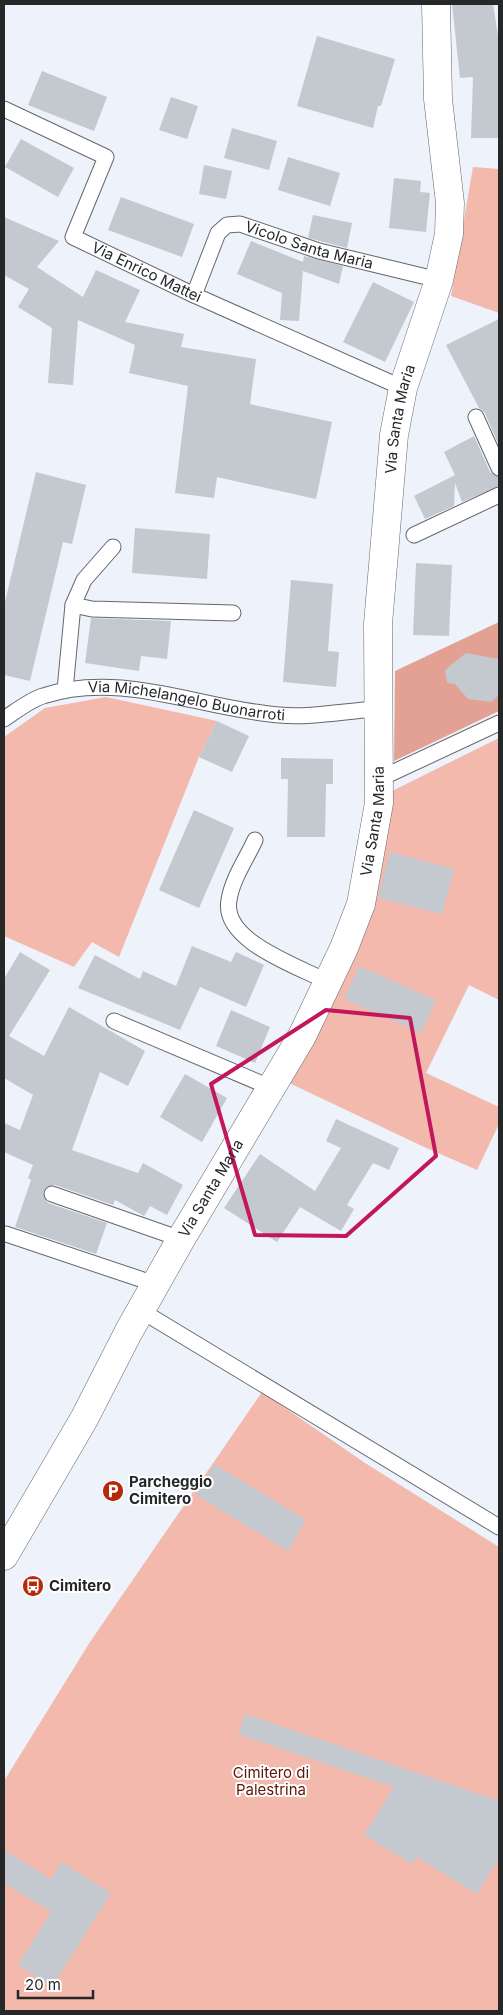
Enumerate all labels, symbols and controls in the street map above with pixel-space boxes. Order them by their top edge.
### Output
street label: Vicolo Santa Maria [243,216,375,273]
street label: Via Enrico Mattei [89,237,205,306]
street label: Via Santa Maria [381,362,419,475]
street label: Via Michelangelo Buonarroti [87,677,286,724]
street label: Via Santa Maria [356,766,388,878]
street label: Via Santa Maria [174,1136,247,1241]
place label: Parcheggio Cimitero [129,1472,212,1508]
parking icon: Parcheggio Cimitero [101,1479,125,1503]
bus stop icon: Cimitero [21,1574,45,1598]
place label: Cimitero [49,1576,111,1595]
park label: Cimitero di Palestrina [233,1763,309,1799]
scale bar [18,1968,92,2000]
text: 20 m [25,1975,61,1994]

